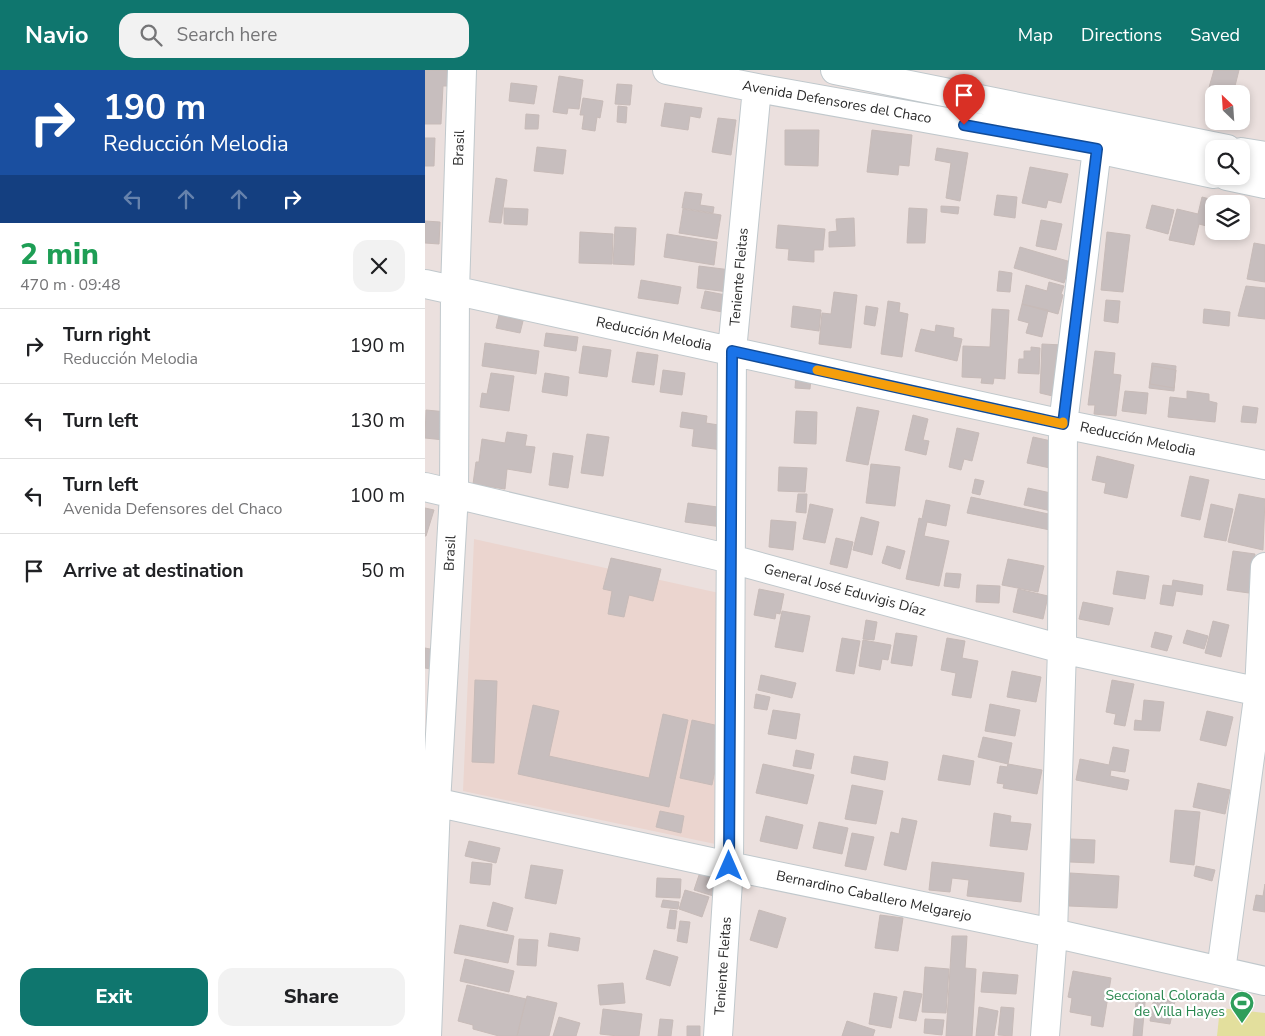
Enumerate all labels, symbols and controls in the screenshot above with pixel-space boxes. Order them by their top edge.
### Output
search box [119,13,469,58]
text: Navio [25,19,89,51]
icon: search [137,21,165,49]
text: Search here [177,22,277,48]
text: Map [1018,23,1053,47]
text: Directions [1081,23,1162,47]
text: Saved [1190,23,1240,47]
pin [943,74,985,125]
street label: Avenida Defensores del Chaco [741,76,933,128]
icon: arrive [950,81,978,109]
text: 190 m [103,84,206,131]
north arrow [1205,85,1250,130]
map controls [1205,85,1250,240]
icon: right [20,90,85,155]
text: Reducción Melodia [103,129,289,159]
street label: Brasil [449,129,469,166]
button: search [1205,140,1250,185]
icon: left [119,185,147,213]
icon: ahead [172,185,200,213]
icon: ahead [225,185,253,213]
icon: right [278,185,306,213]
button: layers [1205,195,1250,240]
street label: Teniente Fleitas [725,227,753,327]
text: 2 min [20,234,99,275]
button: close [353,240,405,292]
text: 470 m · 09:48 [20,274,121,296]
street label: Reducción Melodia [594,312,714,356]
text: Turn right [63,322,150,348]
icon: right [20,332,48,360]
text: 190 m [350,333,405,359]
text: Reducción Melodia [63,348,198,370]
icon: left [20,407,48,435]
text: Turn left [63,408,138,434]
text: 130 m [350,408,405,434]
street label: Reducción Melodia [1078,417,1198,461]
text: Turn left [63,472,138,498]
icon: left [20,482,48,510]
text: 100 m [350,483,405,509]
text: Avenida Defensores del Chaco [63,498,282,520]
street label: Brasil [440,534,460,571]
icon: arrive [20,557,48,585]
text: Arrive at destination [63,558,244,584]
text: 50 m [361,558,405,584]
street label: General José Eduvigis Díaz [762,559,929,621]
position arrow [702,839,754,891]
street label: Bernardino Caballero Melgarejo [774,866,974,926]
street label: Teniente Fleitas [710,916,736,1016]
button: Exit [20,968,208,1026]
button: Share [218,968,405,1026]
place label: Seccional Colorada de Villa Hayes [1105,986,1225,1021]
sports icon: Seccional Colorada de Villa Hayes [1229,990,1255,1024]

